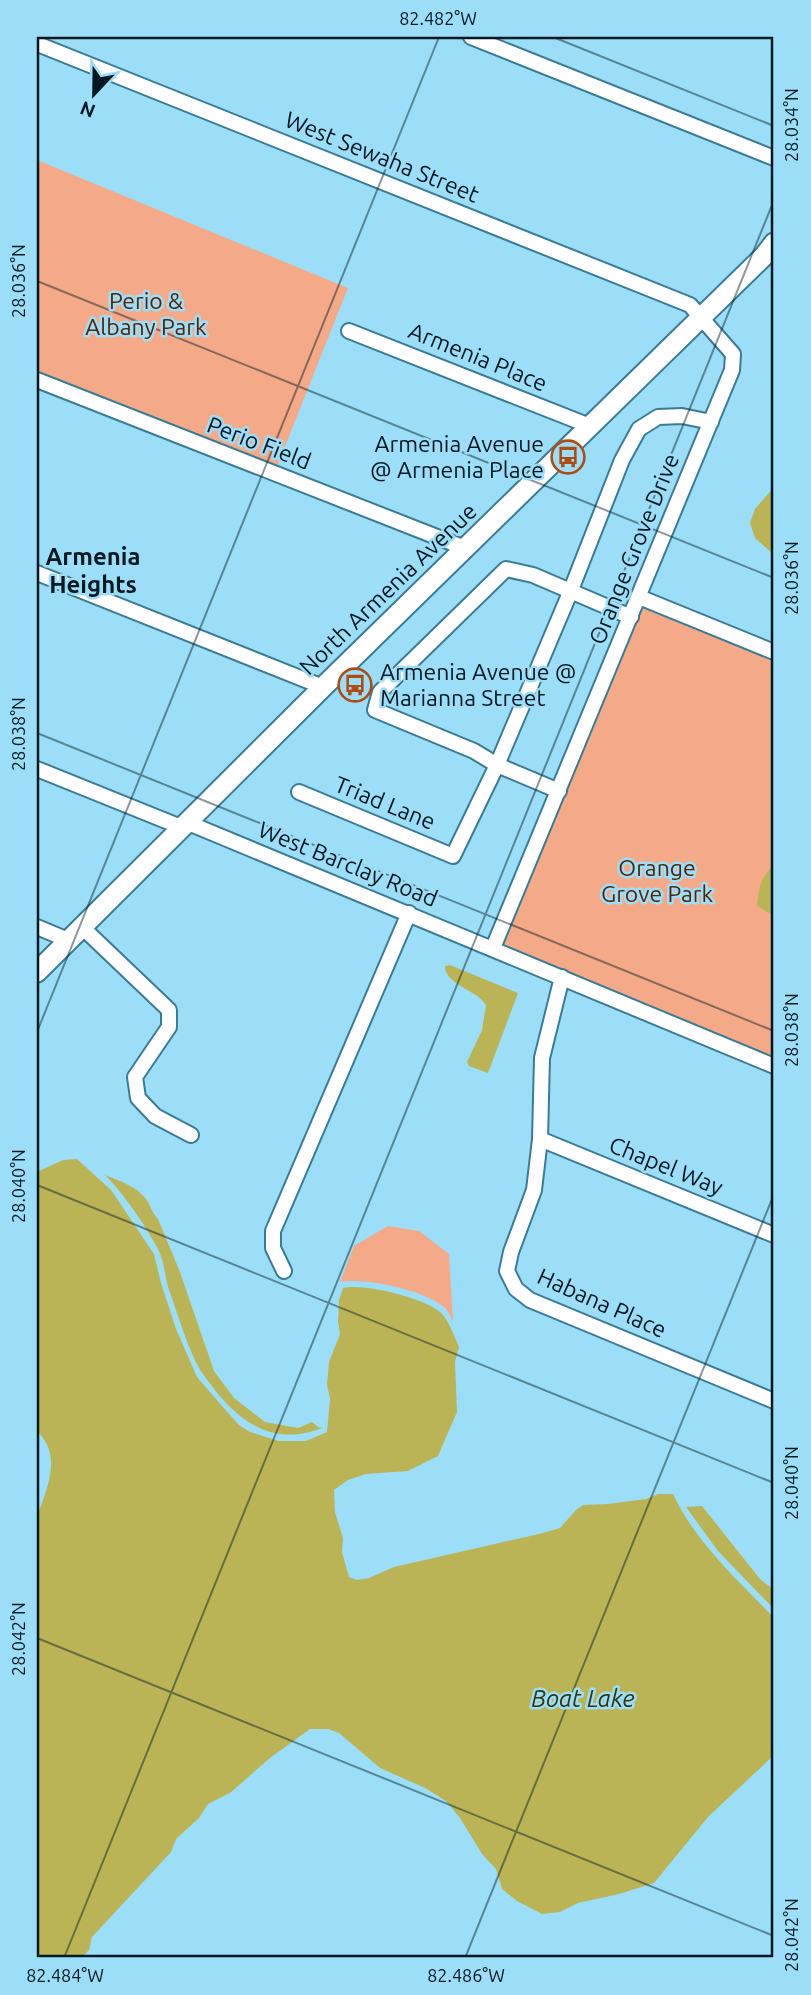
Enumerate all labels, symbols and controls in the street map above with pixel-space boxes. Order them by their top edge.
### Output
text: 82.482°W [399,8,477,28]
north arrow [60,60,130,130]
text: 28.034°N [781,88,801,162]
text: N [77,97,98,123]
street label: West Sewaha Street [282,106,483,207]
text: 28.036°N [8,244,28,318]
park label: Perio & Albany Park [85,288,207,339]
street label: Armenia Place [405,317,551,396]
street label: Perio Field [204,411,314,474]
place label: Armenia Avenue @ Armenia Place [370,431,544,482]
bus stop icon: Armenia Avenue @ Armenia Place [549,438,587,476]
street label: Orange Grove Drive [584,450,683,648]
street label: North Armenia Avenue [294,498,481,679]
text: 28.036°N [781,541,801,615]
district label: Armenia Heights [46,543,141,598]
place label: Armenia Avenue @ Marianna Street [380,659,577,710]
bus stop icon: Armenia Avenue @ Marianna Street [336,666,374,704]
text: 28.038°N [8,697,28,771]
street label: Triad Lane [331,771,439,834]
street label: West Barclay Road [255,816,441,911]
park label: Orange Grove Park [601,855,713,906]
text: 28.038°N [781,993,801,1067]
street label: Chapel Way [606,1131,727,1200]
text: 28.040°N [8,1149,28,1223]
street label: Habana Place [534,1263,670,1342]
text: 28.040°N [781,1446,801,1520]
text: 28.042°N [8,1602,28,1676]
water label: Boat Lake [531,1685,635,1712]
text: 28.042°N [781,1898,801,1972]
text: 82.484°W [26,1965,104,1985]
text: 82.486°W [427,1965,505,1985]

